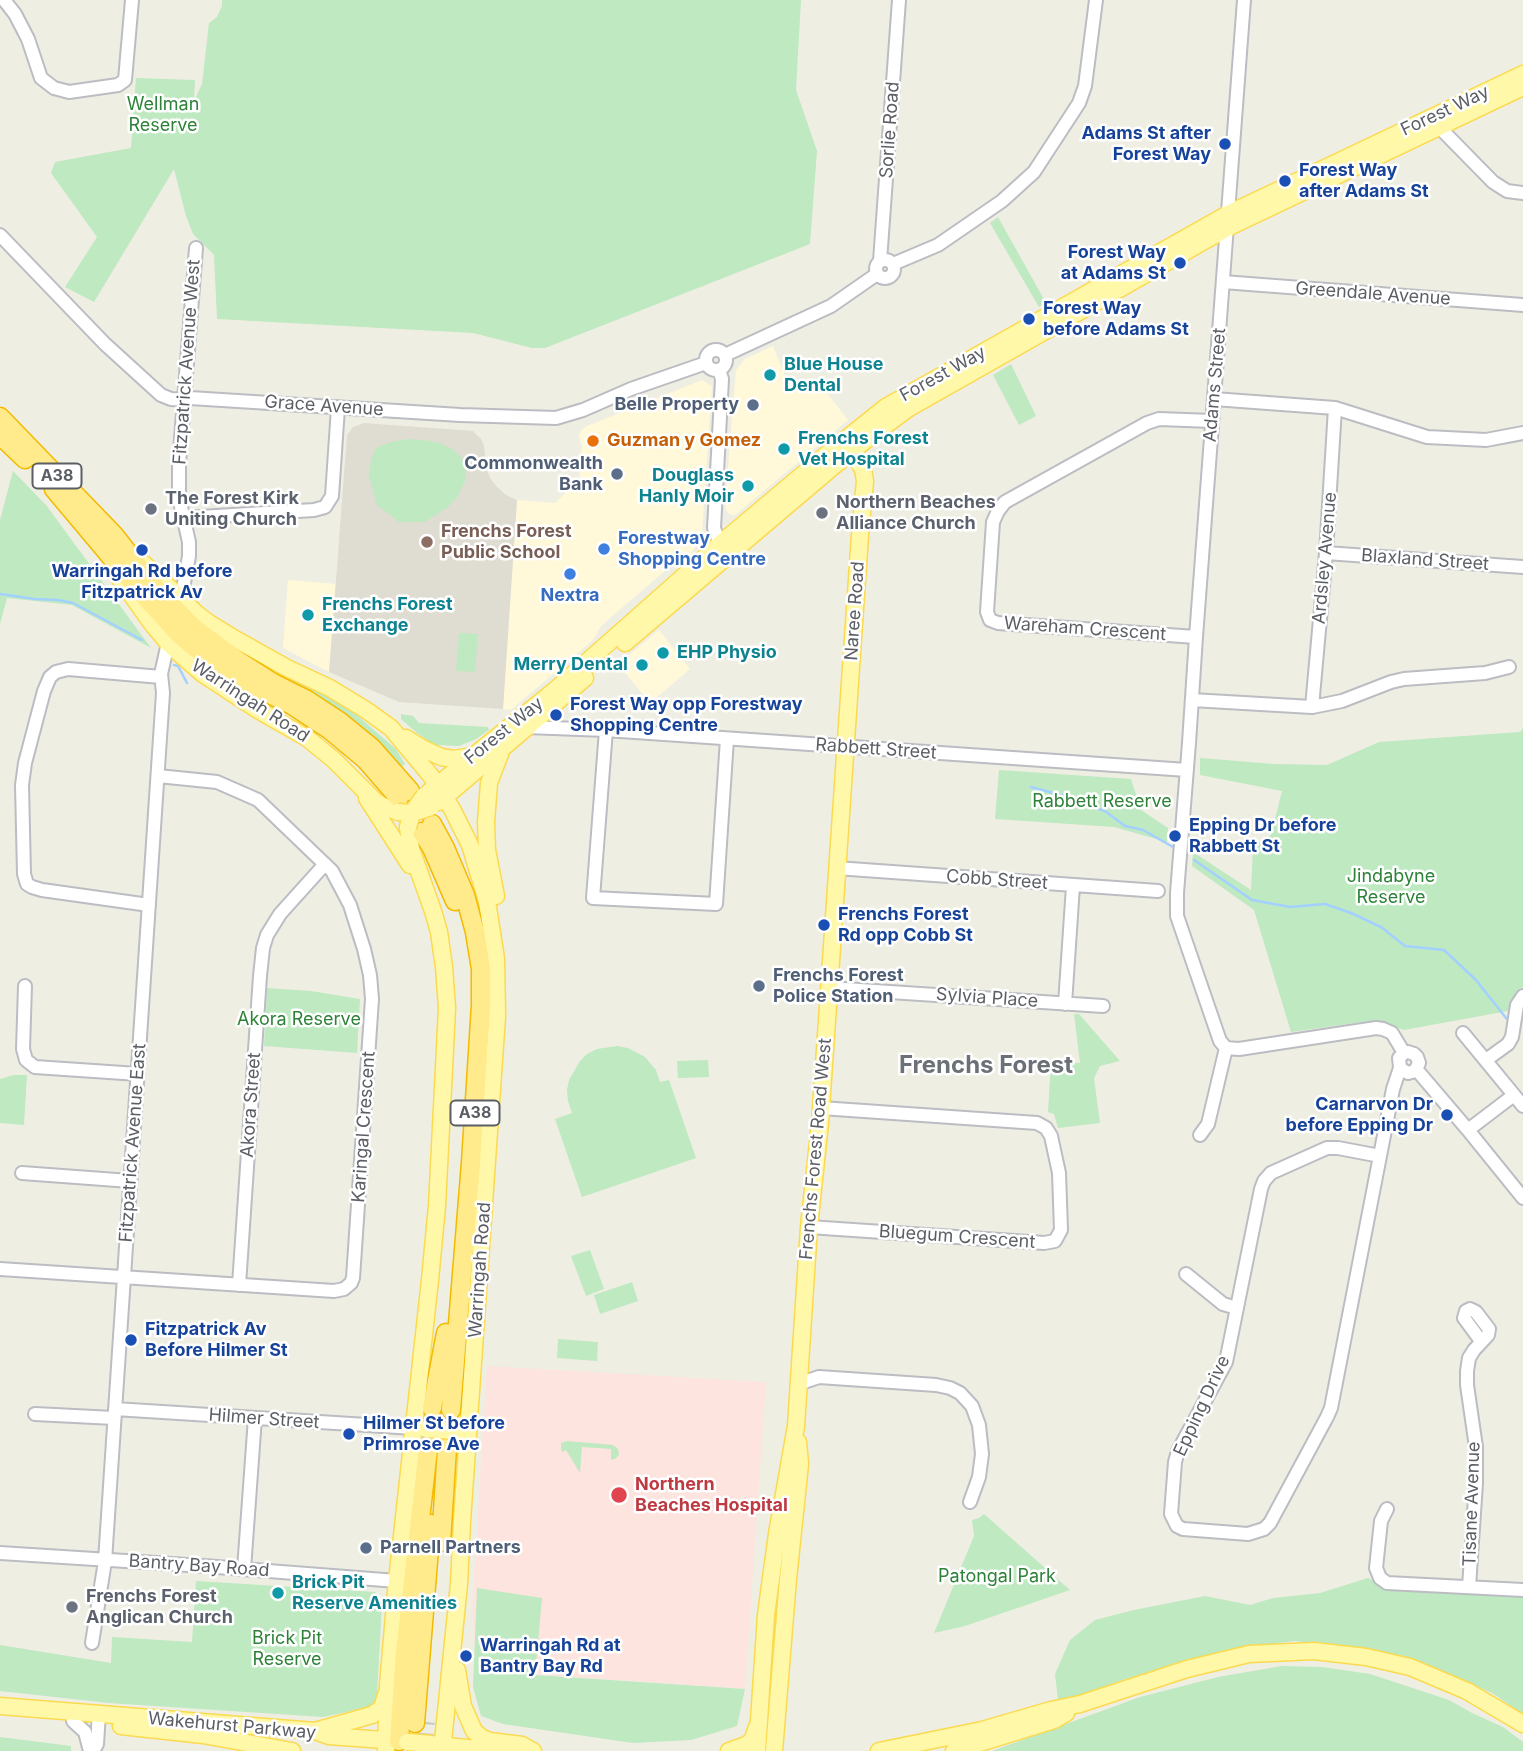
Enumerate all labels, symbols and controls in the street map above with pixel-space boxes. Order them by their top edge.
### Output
street label: Sorlie Road [876,81,904,179]
street label: Forest Way [1397,81,1493,141]
park label: Wellman Reserve [127,94,199,136]
place label: Adams St after Forest Way [1081,123,1211,166]
marker: Adams St after Forest Way [1217,136,1233,152]
place label: Forest Way after Adams St [1299,160,1429,202]
marker: Forest Way after Adams St [1277,173,1293,189]
place label: Forest Way at Adams St [1061,242,1166,284]
marker: Forest Way at Adams St [1172,255,1188,271]
street label: Fitzpatrick Avenue West [169,259,205,465]
street label: Greendale Avenue [1295,278,1451,310]
place label: Forest Way before Adams St [1043,298,1189,340]
marker: Forest Way before Adams St [1021,311,1037,327]
street label: Adams Street [1199,327,1231,443]
street label: Forest Way [896,342,990,406]
place label: Blue House Dental [784,354,883,396]
marker: Blue House Dental [762,367,778,383]
street label: Grace Avenue [264,391,384,421]
place label: Belle Property [614,394,739,416]
marker: Belle Property [745,397,761,413]
place label: Frenchs Forest Vet Hospital [798,428,929,471]
place label: Guzman y Gomez [607,430,761,452]
marker: Guzman y Gomez [585,433,601,449]
marker: Frenchs Forest Vet Hospital [776,441,792,457]
place label: Commonwealth Bank [464,453,603,496]
road number: A38 [32,463,82,489]
place label: Douglass Hanly Moir [639,465,734,508]
marker: Commonwealth Bank [609,466,625,482]
marker: Douglass Hanly Moir [740,478,756,494]
place label: The Forest Kirk Uniting Church [165,488,299,530]
street label: Ardsley Avenue [1308,491,1342,625]
place label: Northern Beaches Alliance Church [836,492,996,534]
marker: The Forest Kirk Uniting Church [143,501,159,517]
marker: Northern Beaches Alliance Church [814,505,830,521]
place label: Frenchs Forest Public School [441,521,572,564]
place label: Forestway Shopping Centre [618,528,766,570]
marker: Frenchs Forest Public School [419,534,435,550]
marker: Forestway Shopping Centre [596,541,612,557]
marker: Warringah Rd before Fitzpatrick Av [134,542,150,558]
street label: Blaxland Street [1360,545,1490,575]
place label: Warringah Rd before Fitzpatrick Av [51,561,233,604]
street label: Naree Road [841,561,869,661]
marker: Nextra [562,566,578,582]
place label: Nextra [541,585,599,607]
place label: Frenchs Forest Exchange [322,594,453,636]
marker: Frenchs Forest Exchange [300,607,316,623]
street label: Wareham Crescent [1003,613,1167,645]
place label: EHP Physio [677,642,777,664]
marker: EHP Physio [655,645,671,661]
place label: Merry Dental [513,654,628,676]
street label: Warringah Road [187,655,313,747]
marker: Merry Dental [634,657,650,673]
street label: Forest Way [460,693,548,769]
place label: Forest Way opp Forestway Shopping Centre [570,694,802,736]
marker: Forest Way opp Forestway Shopping Centre [548,707,564,723]
street label: Rabbett Street [815,734,937,764]
park label: Rabbett Reserve [1032,791,1172,813]
place label: Epping Dr before Rabbett St [1189,815,1336,858]
marker: Epping Dr before Rabbett St [1167,828,1183,844]
street label: Cobb Street [945,866,1049,894]
park label: Jindabyne Reserve [1347,866,1435,908]
place label: Frenchs Forest Rd opp Cobb St [838,904,973,946]
marker: Frenchs Forest Rd opp Cobb St [816,917,832,933]
place label: Frenchs Forest Police Station [773,965,904,1007]
marker: Frenchs Forest Police Station [751,978,767,994]
street label: Sylvia Place [935,984,1039,1012]
park label: Akora Reserve [237,1009,361,1031]
street label: Frenchs Forest Road West [796,1037,836,1261]
street label: Fitzpatrick Avenue East [115,1043,151,1243]
street label: Karingal Crescent [348,1051,380,1203]
street label: Akora Street [237,1052,265,1158]
district label: Frenchs Forest [899,1052,1073,1080]
place label: Carnarvon Dr before Epping Dr [1286,1094,1433,1136]
road number: A38 [450,1100,500,1126]
marker: Carnarvon Dr before Epping Dr [1439,1107,1455,1123]
street label: Warringah Road [464,1201,496,1339]
street label: Bluegum Crescent [878,1221,1036,1253]
place label: Fitzpatrick Av Before Hilmer St [145,1319,288,1362]
marker: Fitzpatrick Av Before Hilmer St [123,1332,139,1348]
street label: Epping Drive [1169,1352,1235,1460]
street label: Hilmer Street [208,1404,320,1434]
place label: Hilmer St before Primrose Ave [363,1413,505,1456]
marker: Hilmer St before Primrose Ave [341,1426,357,1442]
street label: Tisane Avenue [1459,1441,1485,1567]
place label: Northern Beaches Hospital [635,1474,788,1516]
marker: Northern Beaches Hospital [609,1485,629,1505]
place label: Parnell Partners [380,1537,521,1559]
marker: Parnell Partners [358,1540,374,1556]
street label: Bantry Bay Road [128,1550,270,1582]
park label: Patongal Park [938,1566,1056,1588]
place label: Brick Pit Reserve Amenities [292,1572,457,1614]
marker: Brick Pit Reserve Amenities [270,1585,286,1601]
place label: Frenchs Forest Anglican Church [86,1586,233,1628]
marker: Frenchs Forest Anglican Church [64,1599,80,1615]
park label: Brick Pit Reserve [252,1628,322,1670]
place label: Warringah Rd at Bantry Bay Rd [480,1635,621,1678]
marker: Warringah Rd at Bantry Bay Rd [458,1648,474,1664]
street label: Wakehurst Parkway [147,1708,317,1744]

